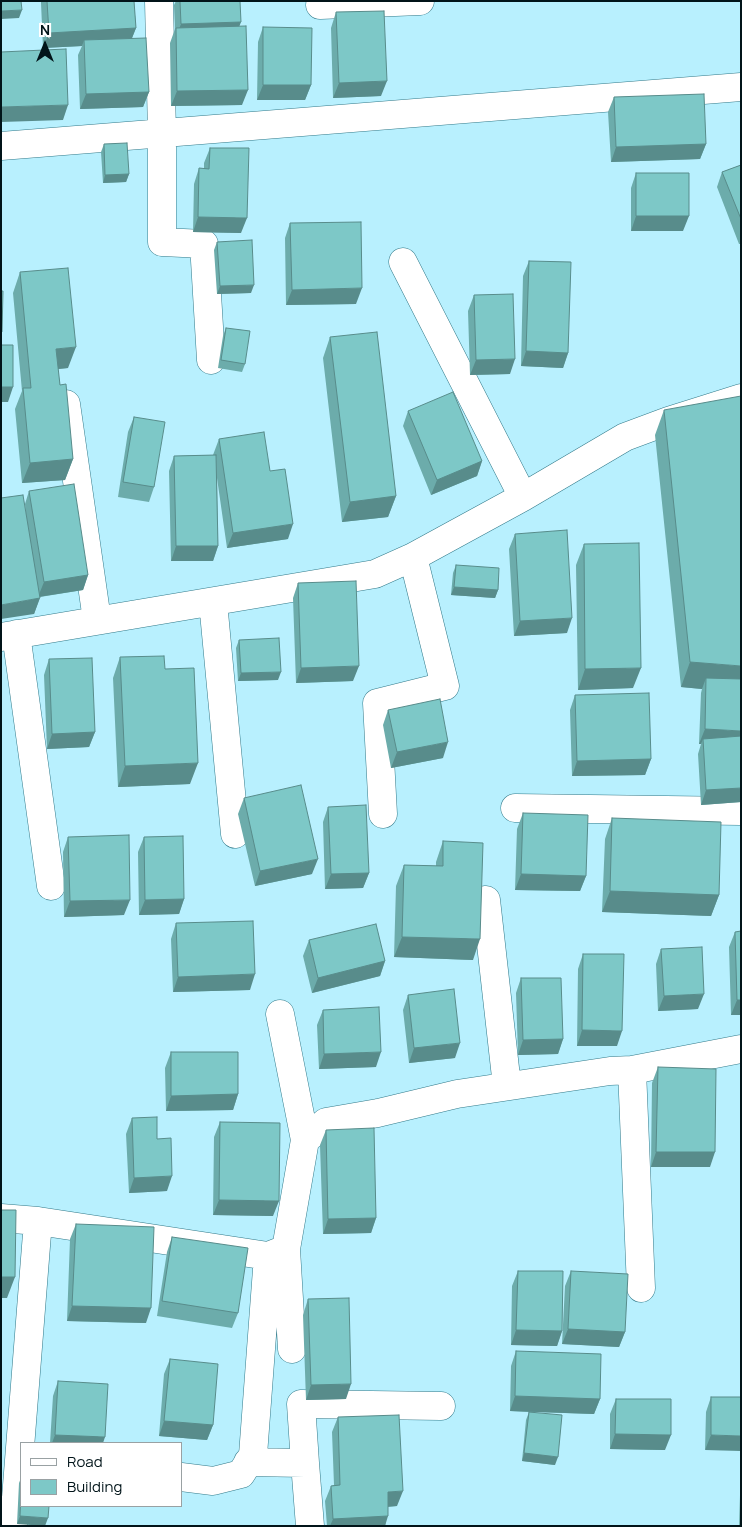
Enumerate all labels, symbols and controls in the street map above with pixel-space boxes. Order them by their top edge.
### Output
north arrow [20,20,70,70]
text: N [40,20,50,39]
legend [20,1442,182,1507]
text: Road [67,1451,103,1472]
text: Building [67,1476,122,1497]

